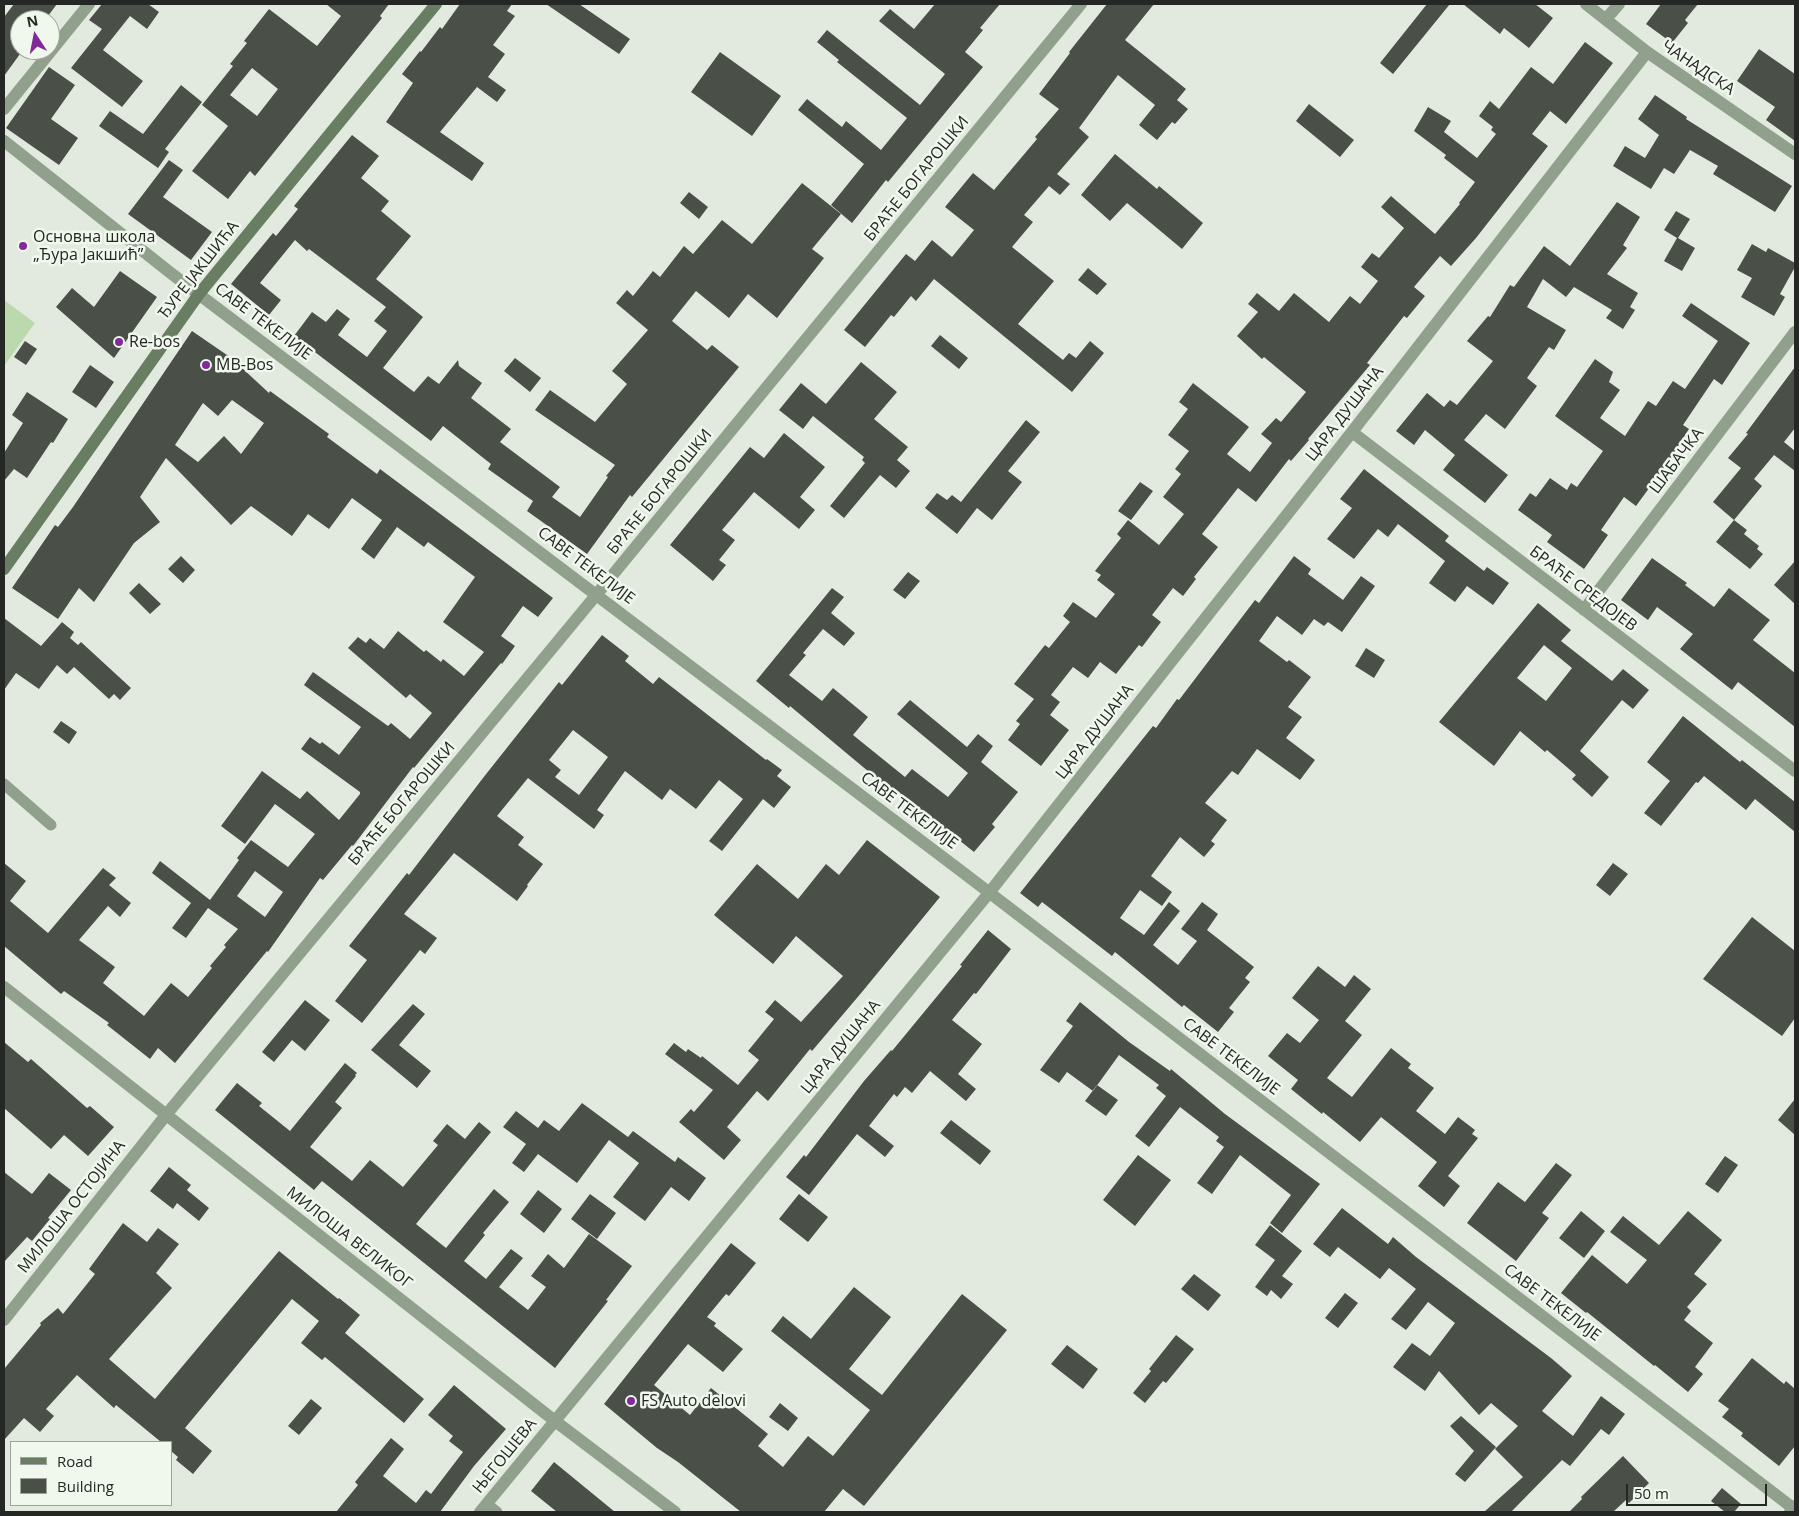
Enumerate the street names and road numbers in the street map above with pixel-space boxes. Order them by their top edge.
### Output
street label: ЧАНАДСКА [1658,37,1738,99]
street label: БРАЋЕ БОГАРОШКИ [861,113,973,245]
street label: ЂУРЕ ЈАКШИЋА [155,217,243,323]
street label: САВЕ ТЕКЕЛИЈЕ [211,279,315,365]
street label: ЦАРА ДУШАНА [1302,363,1388,465]
street label: ШАБАЧКА [1646,424,1708,498]
street label: БРАЋЕ БОГАРОШКИ [604,426,716,558]
street label: САВЕ ТЕКЕЛИЈЕ [534,523,638,609]
street label: БРАЋЕ СРЕДОЈЕВ [1525,542,1641,636]
street label: ЦАРА ДУШАНА [1052,681,1138,783]
street label: БРАЋЕ БОГАРОШКИ [345,738,459,870]
street label: САВЕ ТЕКЕЛИЈЕ [857,768,961,854]
street label: ЦАРА ДУШАНА [797,996,885,1098]
street label: САВЕ ТЕКЕЛИЈЕ [1179,1014,1283,1100]
street label: МИЛОША ОСТОЈИНА [14,1137,130,1277]
street label: МИЛОША ВЕЛИКОГ [282,1183,416,1293]
street label: САВЕ ТЕКЕЛИЈЕ [1500,1260,1604,1346]
street label: ЊЕГОШЕВА [469,1415,541,1497]

